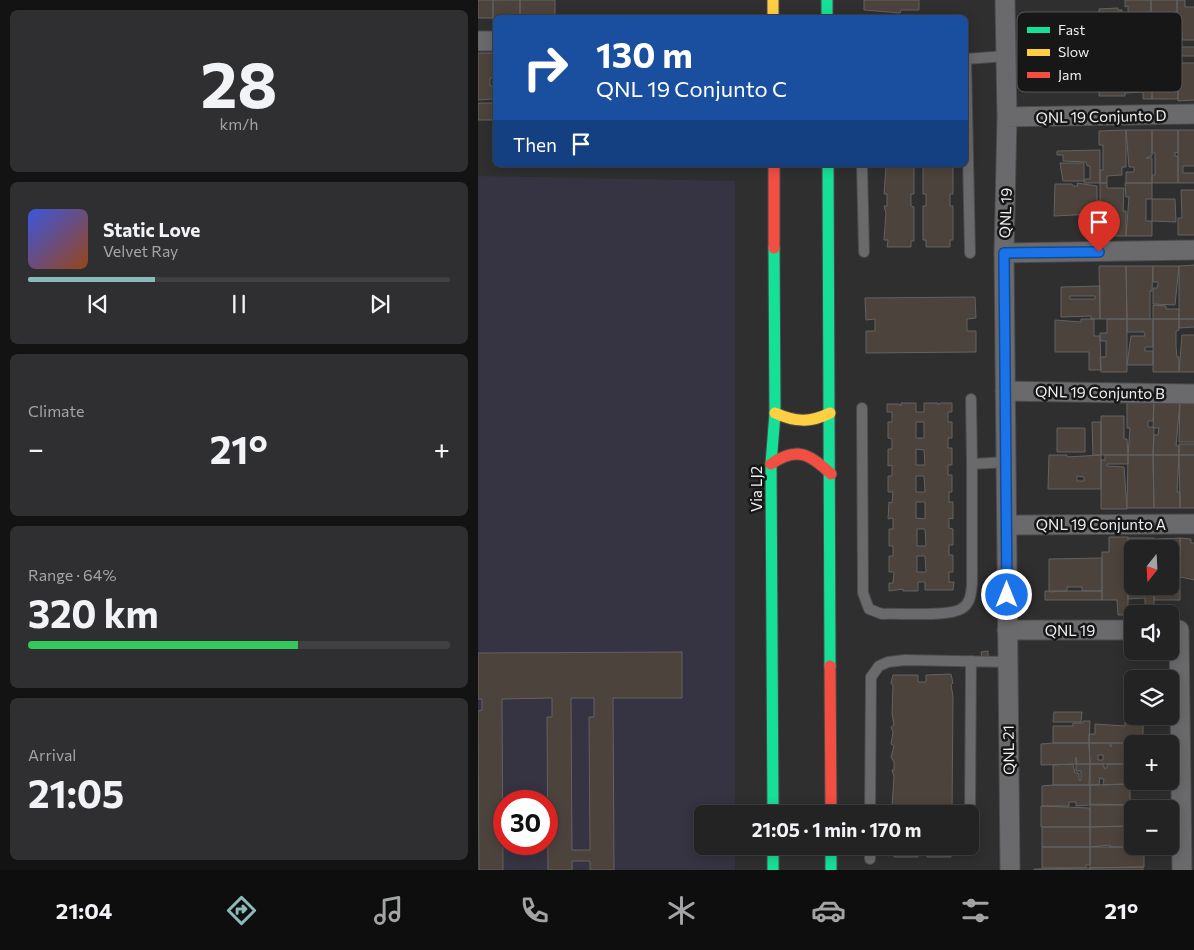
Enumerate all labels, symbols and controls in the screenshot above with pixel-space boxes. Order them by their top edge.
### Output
legend [1017,12,1182,92]
text: Fast [1058,21,1085,38]
text: 130 m [596,32,693,75]
icon: right [513,35,578,100]
text: 28 [201,42,277,121]
text: Slow [1058,43,1089,60]
text: Jam [1058,66,1082,83]
text: QNL 19 Conjunto C [596,75,787,102]
street label: QNL 19 Conjunto D [1035,106,1167,126]
text: km/h [220,114,258,133]
icon: arrive [567,130,595,158]
text: Then [513,133,557,156]
street label: QNL 19 [995,187,1015,239]
pin [1078,201,1120,252]
icon: arrive [1085,208,1113,236]
text: Static Love [103,218,200,241]
text: Velvet Ray [103,241,178,260]
icon: previous [84,290,112,318]
icon: pause [225,290,253,318]
icon: next [366,290,394,318]
street label: QNL 19 Conjunto B [1035,382,1165,402]
text: Climate [28,401,84,420]
text: 21° [210,425,268,472]
text: − [28,431,44,465]
text: + [434,431,450,465]
street label: Via LJ2 [747,466,765,512]
street label: QNL 19 Conjunto A [1036,515,1166,533]
north arrow [1124,540,1179,595]
map controls [1124,540,1179,855]
text: Range · 64% [28,565,116,584]
position arrow [980,568,1032,620]
text: 320 km [28,589,159,636]
button: sound [1124,605,1179,660]
street label: QNL 19 [1045,621,1095,639]
button: layers [1124,670,1179,725]
street label: QNL 21 [999,725,1017,775]
button: + [1124,735,1179,790]
text: Arrival [28,745,76,764]
text: 21:05 [28,769,124,816]
speed limit sign: 30 [493,790,558,855]
button: − [1124,800,1179,855]
text: 21:05 · 1 min · 170 m [752,818,921,841]
icon: directions [224,893,259,928]
icon: music [371,893,406,928]
icon: phone [517,893,552,928]
icon: climate [664,893,699,928]
icon: car [811,893,846,928]
icon: filters [958,893,993,928]
text: 21:04 [56,897,112,924]
text: 21° [1104,897,1138,924]

